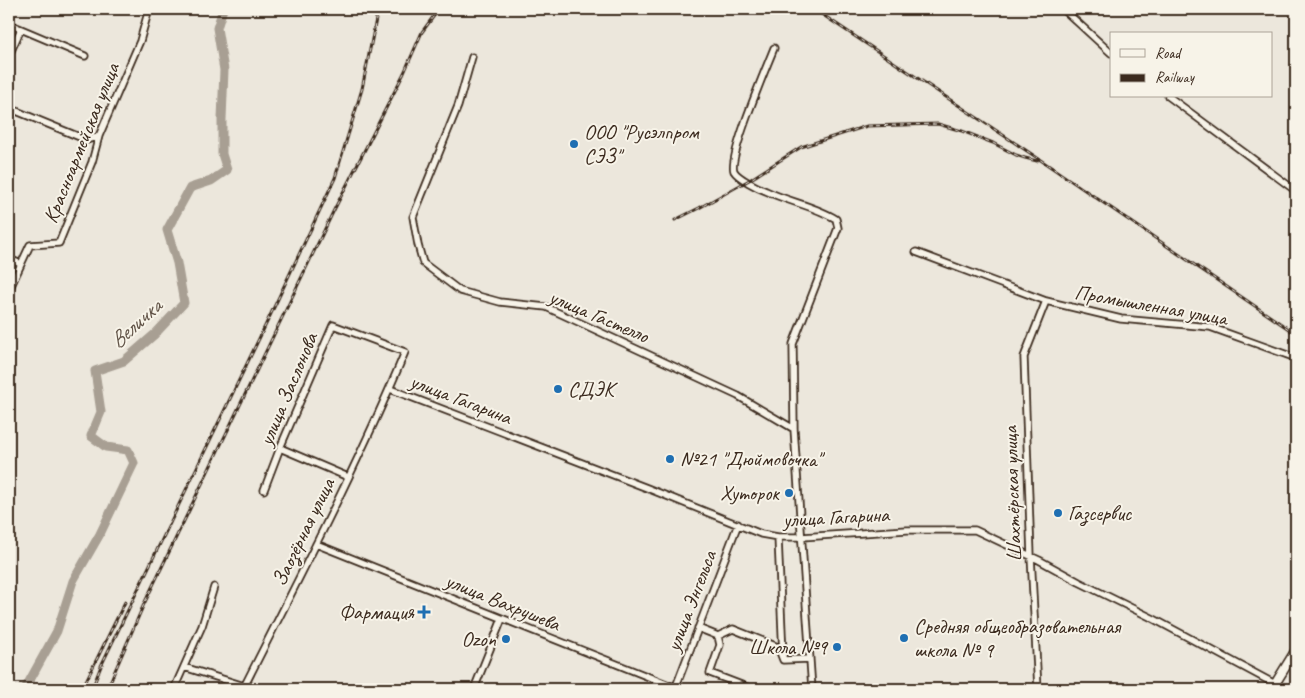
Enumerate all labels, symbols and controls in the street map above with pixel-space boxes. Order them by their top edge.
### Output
legend [1110,32,1272,98]
text: Road [1155,44,1182,63]
street label: Красноармейская улица [37,58,126,227]
text: Railway [1155,68,1196,87]
place label: ООО "Русэлпром СЭЗ" [584,119,700,169]
marker: ООО "Русэлпром СЭЗ" [568,138,580,150]
street label: Промышленная улица [1073,279,1232,332]
street label: улица Гастелло [544,283,654,349]
water label: Величка [104,291,170,355]
street label: улица Заслонова [252,327,324,451]
street label: улица Гагарина [405,367,517,431]
place label: СДЭК [568,376,618,402]
marker: СДЭК [552,383,564,395]
street label: Шахтёрская улица [997,424,1027,562]
place label: №21 "Дюймовочка" [680,446,825,472]
marker: №21 "Дюймовочка" [664,453,676,465]
street label: Заозёрная улица [266,472,342,591]
place label: Хуторок [720,480,780,506]
marker: Хуторок [783,487,795,499]
place label: Газсервис [1068,500,1133,527]
street label: улица Гагарина [780,501,892,533]
marker: Газсервис [1052,507,1064,519]
street label: улица Энгельса [659,546,723,657]
street label: улица Вахрушева [440,566,566,637]
place label: Фармация [339,599,415,625]
marker: Фармация [418,606,430,618]
place label: Средняя общеобразовательная школа № 9 [914,613,1122,663]
place label: Ozon [461,626,497,652]
marker: Средняя общеобразовательная школа № 9 [898,632,910,644]
marker: Ozon [500,633,512,645]
place label: Школа №9 [749,634,829,660]
marker: Школа №9 [831,641,843,653]

